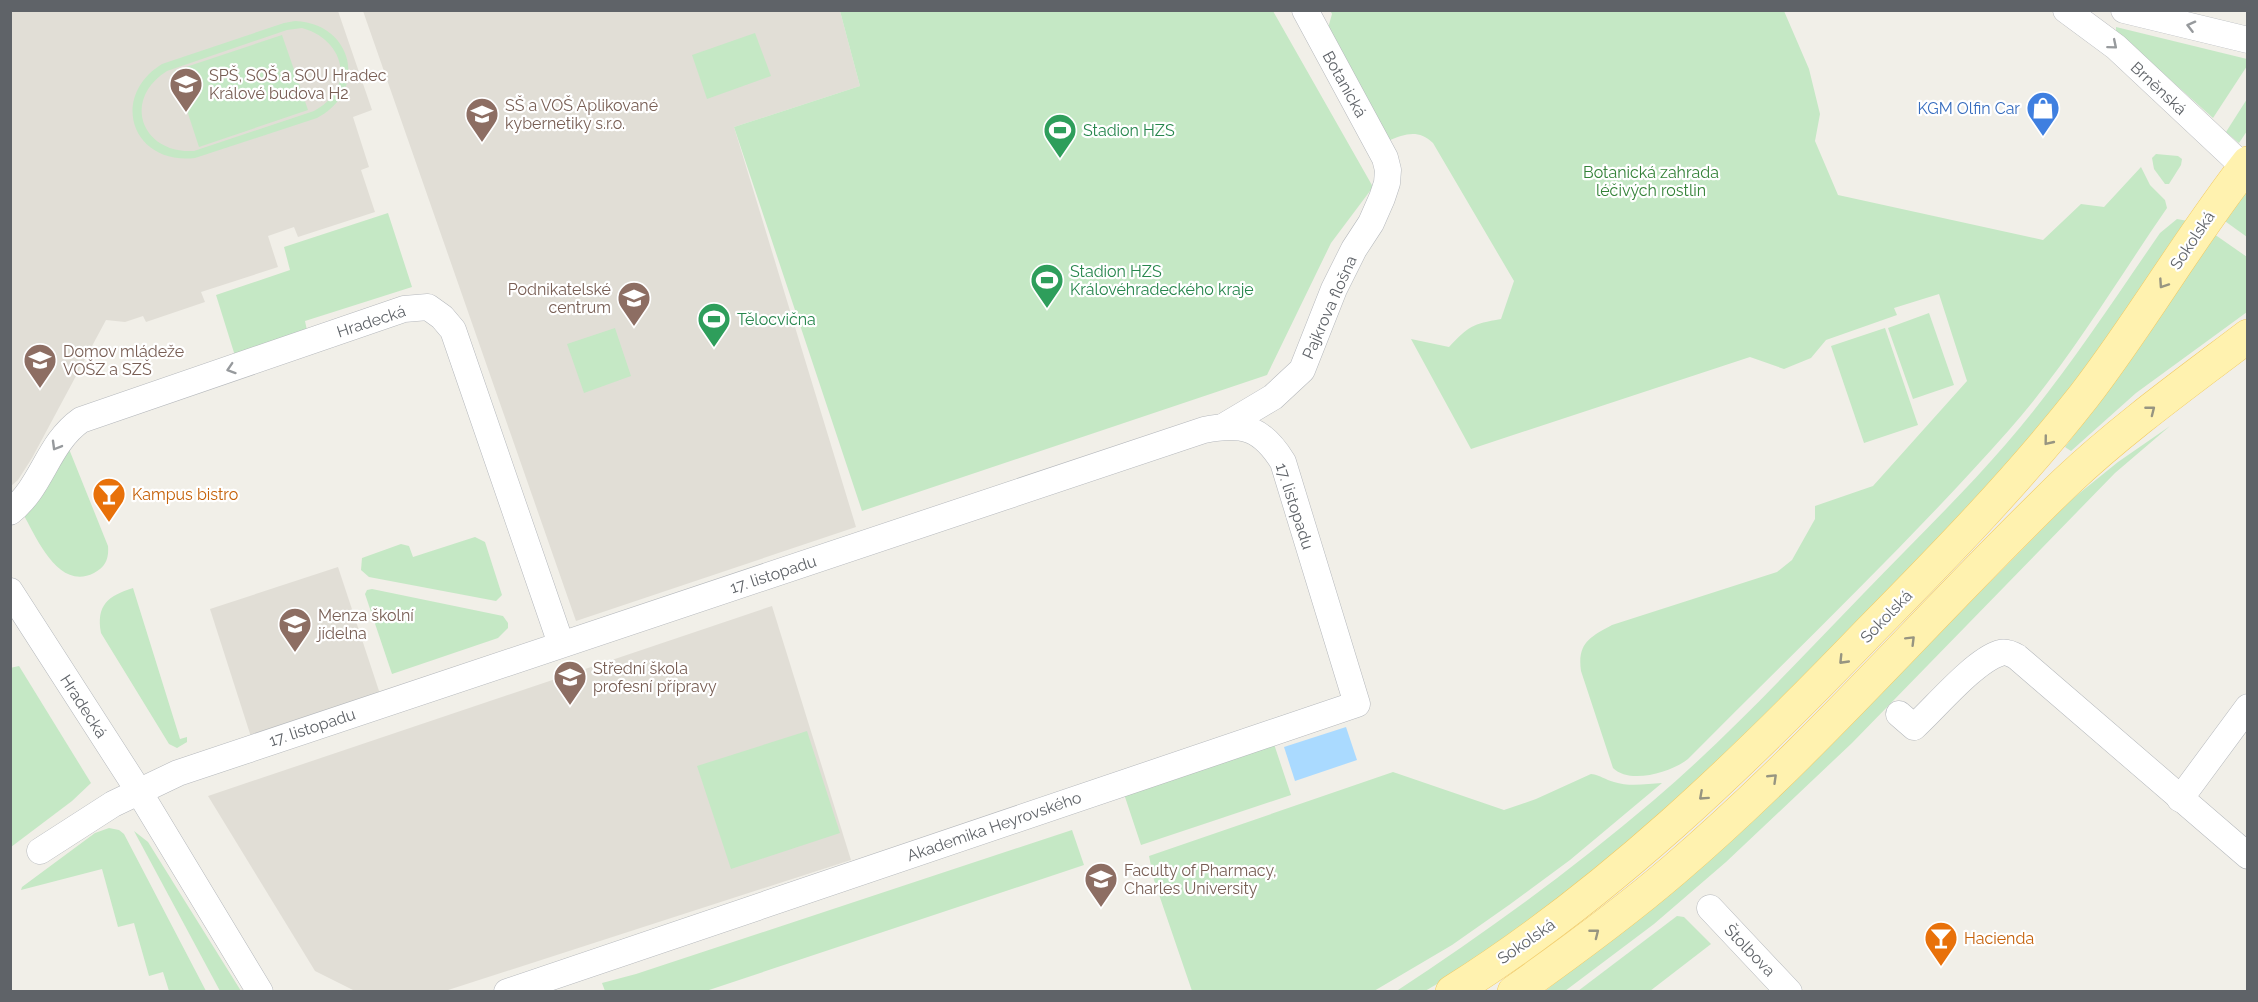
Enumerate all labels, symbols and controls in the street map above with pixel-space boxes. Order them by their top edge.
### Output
one-way arrow [2186,21,2196,34]
one-way arrow [2106,38,2117,49]
street label: Botanická [1319,48,1371,121]
street label: Brněnská [2127,58,2190,119]
place label: SPŠ, SOŠ a SOU Hradec Králové budova H2 [209,65,387,103]
school or university icon: SPŠ, SOŠ a SOU Hradec Králové budova H2 [168,66,204,113]
shop icon: KGM Olfin Car [2025,90,2061,137]
place label: SŠ a VOŠ Aplikované kybernetiky s.r.o. [505,95,658,133]
school or university icon: SŠ a VOŠ Aplikované kybernetiky s.r.o. [464,96,500,143]
place label: KGM Olfin Car [1918,99,2020,118]
sports icon: Stadion HZS [1042,112,1078,159]
place label: Stadion HZS [1083,121,1175,140]
park label: Botanická zahrada léčivých rostlin [1583,163,1719,200]
street label: Sokolská [2166,208,2219,273]
street label: Pajkrova flošna [1298,253,1361,362]
sports icon: Stadion HZS Královéhradeckého kraje [1029,262,1065,309]
place label: Stadion HZS Královéhradeckého kraje [1070,262,1254,299]
one-way arrow [2158,278,2170,288]
place label: Podnikatelské centrum [508,280,611,317]
school or university icon: Podnikatelské centrum [616,280,652,327]
street label: Hradecká [334,301,408,342]
sports icon: Tělocvična [696,301,732,348]
place label: Tělocvična [737,310,816,329]
school or university icon: Domov mládeže VOŠZ a SZŠ [22,342,58,389]
place label: Domov mládeže VOŠZ a SZŠ [63,342,184,379]
one-way arrow [226,361,237,374]
one-way arrow [2144,407,2155,418]
one-way arrow [2044,435,2055,446]
one-way arrow [51,439,63,450]
street label: 17. listopadu [1272,461,1317,552]
bar icon: Kampus bistro [91,476,127,523]
place label: Kampus bistro [132,485,238,504]
street label: 17. listopadu [728,552,819,597]
street label: Sokolská [1857,586,1916,647]
school or university icon: Menza školní jídelna [277,606,313,653]
place label: Menza školní jídelna [316,606,414,643]
one-way arrow [1904,636,1915,647]
one-way arrow [1839,653,1850,664]
school or university icon: Střední škola profesní přípravy [552,659,588,706]
place label: Střední škola profesní přípravy [593,659,717,696]
street label: Hradecká [56,671,111,741]
street label: 17. listopadu [267,705,358,750]
one-way arrow [1767,774,1777,785]
street label: Akademika Heyrovského [904,788,1084,865]
one-way arrow [1699,789,1710,800]
school or university icon: Faculty of Pharmacy, Charles University [1083,861,1119,908]
place label: Faculty of Pharmacy, Charles University [1124,861,1277,898]
street label: Sokolská [1494,915,1559,968]
street label: Štolbova [1720,920,1780,980]
bar icon: Hacienda [1923,920,1959,967]
place label: Hacienda [1964,929,2034,948]
one-way arrow [1588,930,1599,941]

